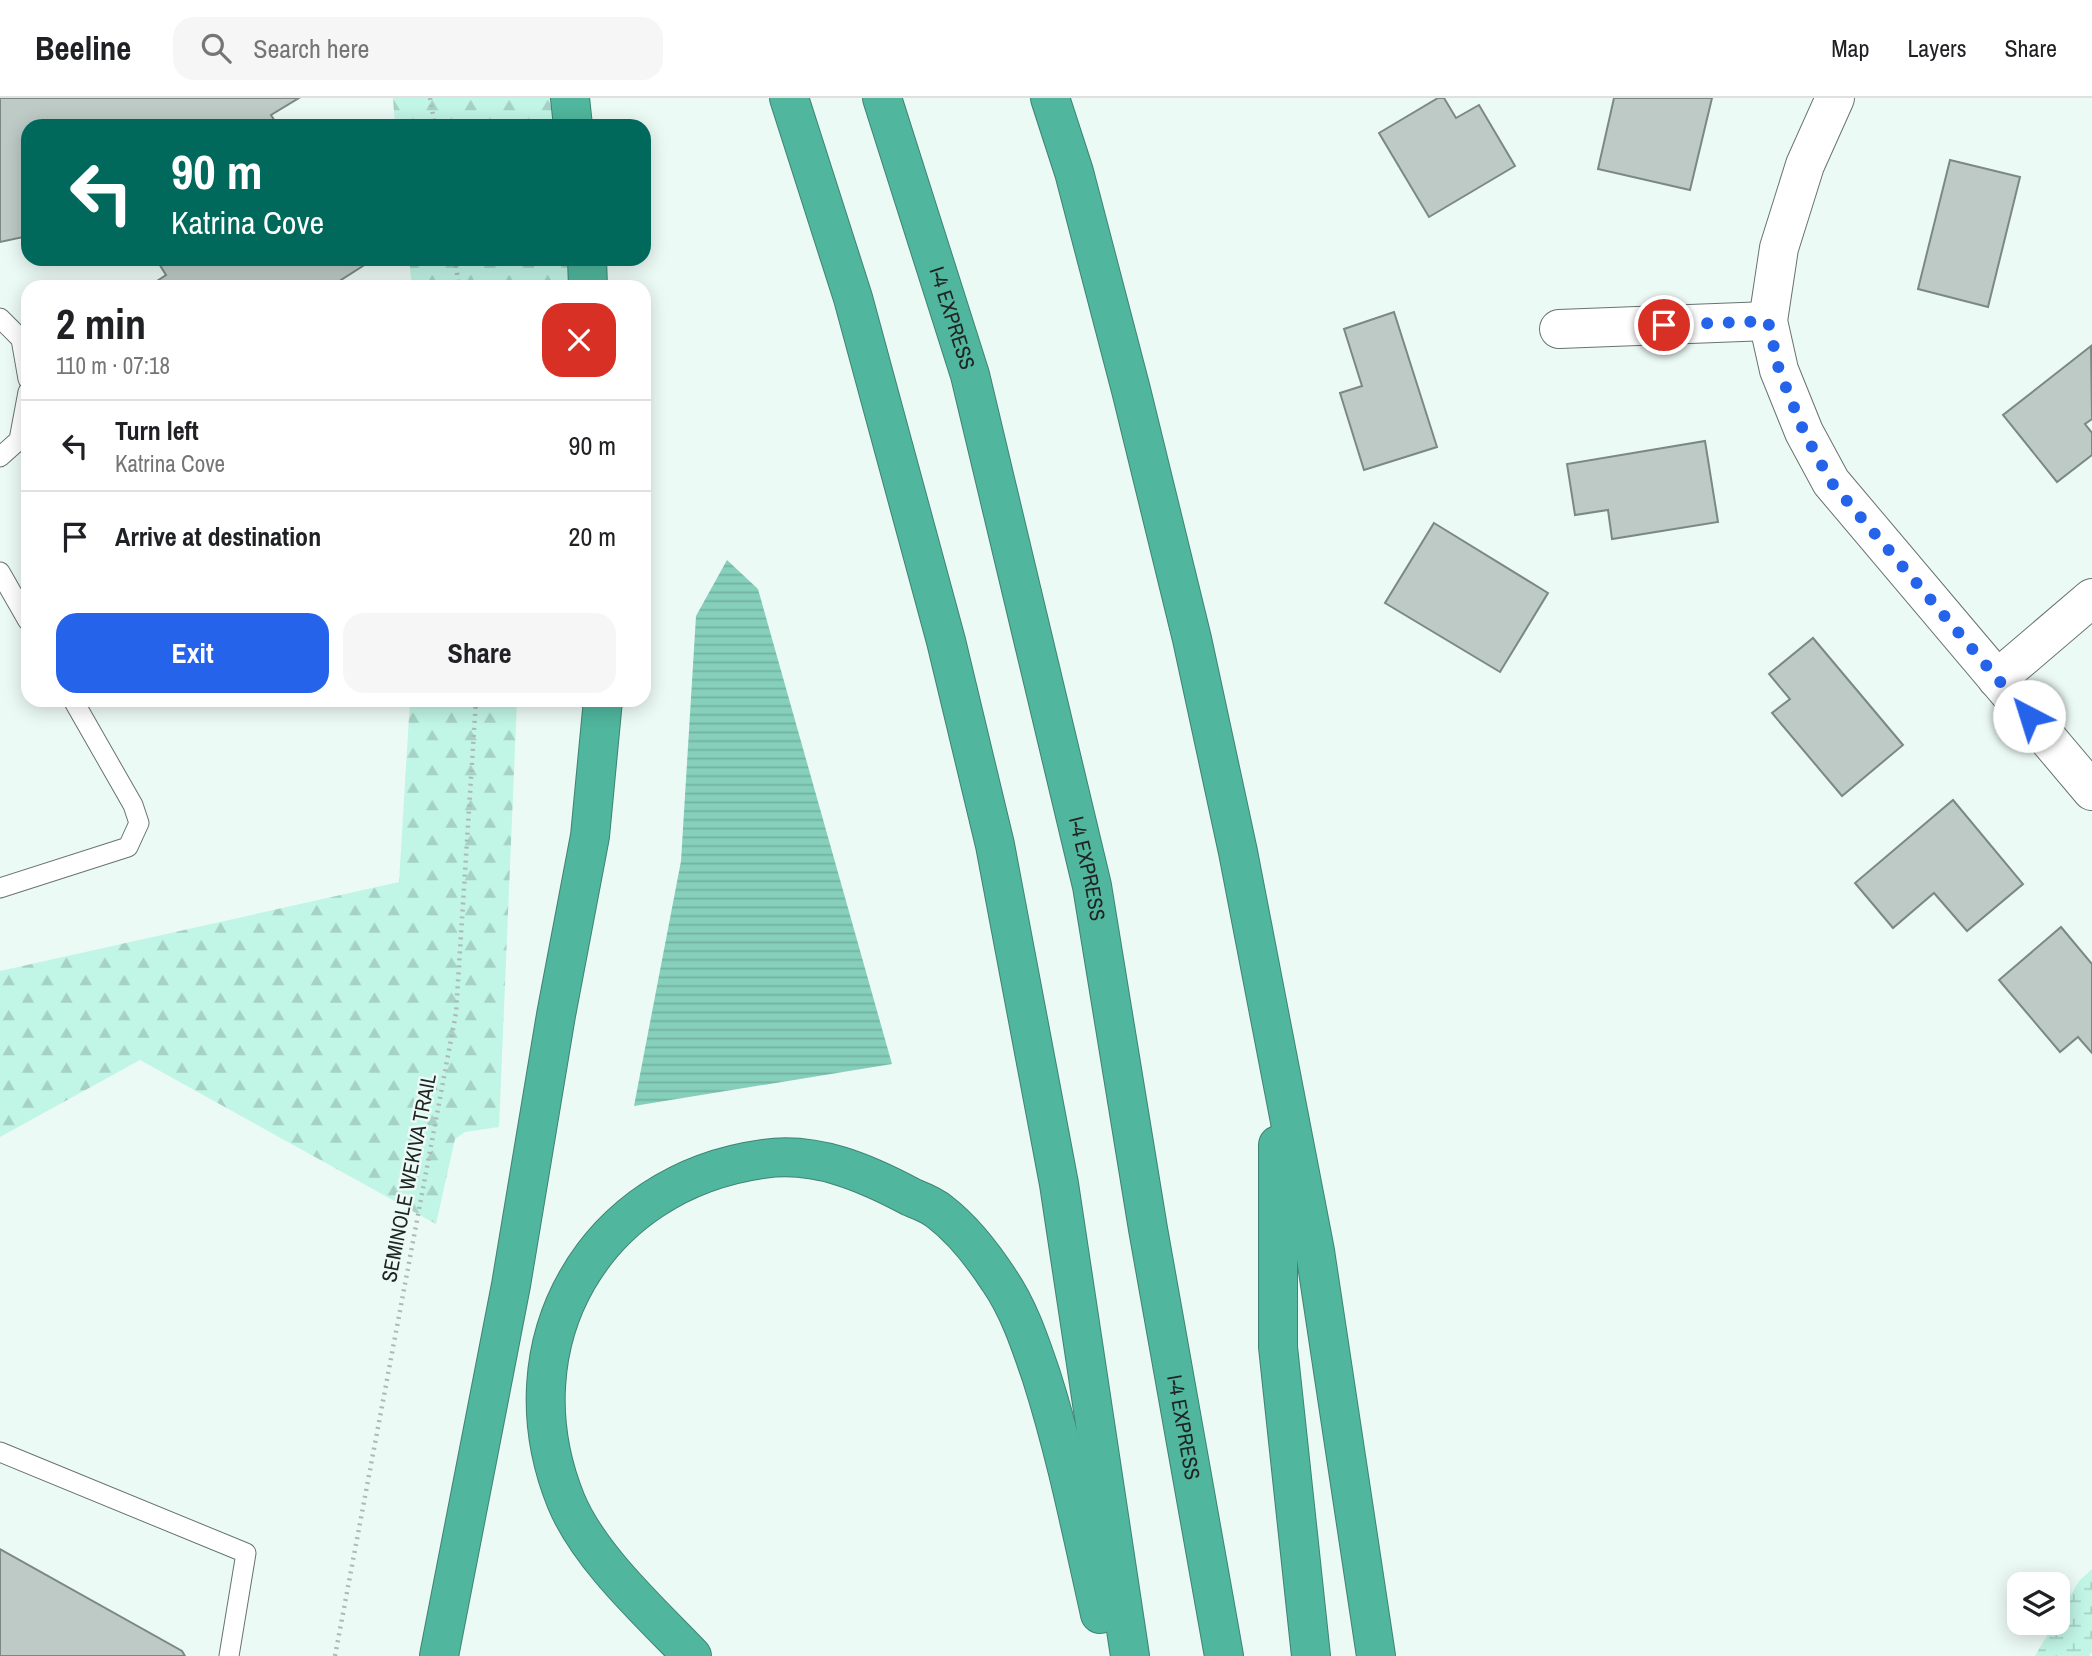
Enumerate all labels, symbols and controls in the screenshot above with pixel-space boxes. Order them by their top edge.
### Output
search box [173,17,663,80]
text: Beeline [35,26,131,70]
icon: search [197,29,235,67]
text: Search here [253,31,369,66]
text: Map [1831,32,1869,64]
text: Layers [1907,32,1966,64]
text: Share [2004,32,2057,64]
text: 90 m [171,138,263,204]
icon: left [56,147,147,238]
text: Katrina Cove [171,201,324,244]
street label: I-4 EXPRESS [922,263,982,373]
pin [1634,295,1694,355]
text: 2 min [56,296,146,352]
button: close [542,303,616,377]
icon: arrive [1645,306,1683,344]
text: 110 m · 07:18 [56,350,170,381]
text: Turn left [115,413,199,448]
icon: left [56,427,94,465]
text: 90 m [569,428,616,463]
text: Katrina Cove [115,448,225,479]
icon: arrive [56,518,94,556]
text: Arrive at destination [115,519,321,554]
text: 20 m [569,519,616,554]
button: Exit [56,613,329,693]
button: Share [343,613,616,693]
position arrow [1992,679,2066,753]
street label: I-4 EXPRESS [1062,813,1112,923]
street label: SEMINOLE WEKIVA TRAIL [374,1071,443,1285]
street label: I-4 EXPRESS [1160,1372,1207,1482]
map controls [2007,1572,2070,1635]
button: layers [2007,1572,2070,1635]

